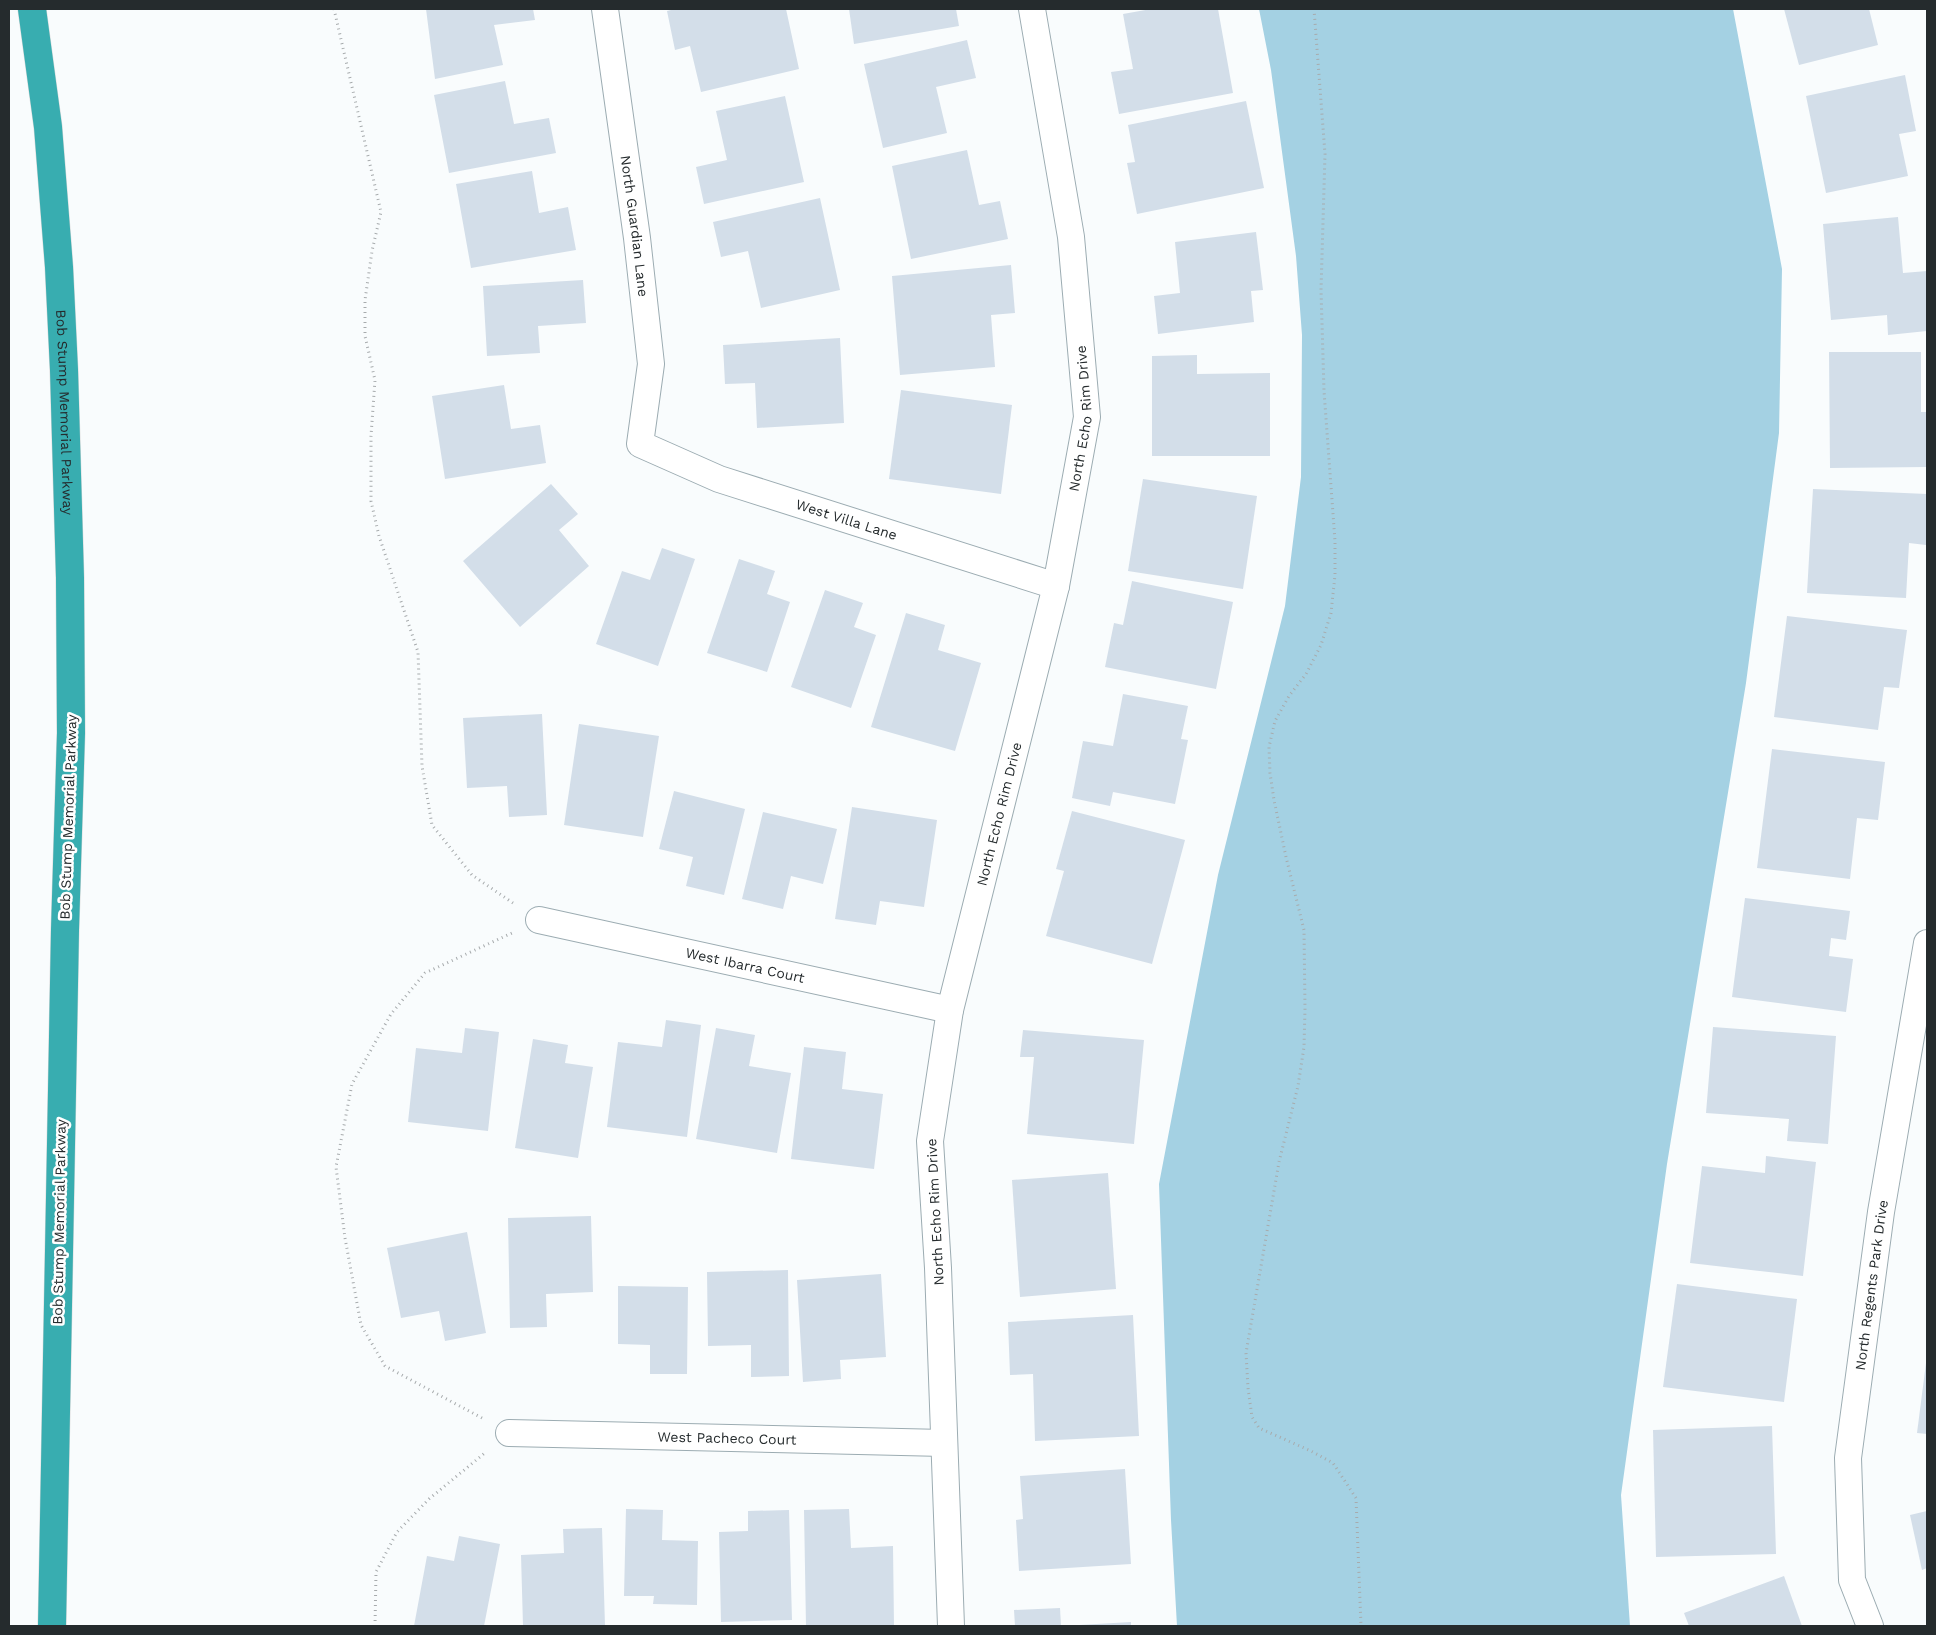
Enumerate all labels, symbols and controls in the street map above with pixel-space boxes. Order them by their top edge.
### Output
street label: North Guardian Lane [618,154,651,297]
street label: Bob Stump Memorial Parkway [53,309,76,516]
street label: North Echo Rim Drive [1065,345,1095,493]
street label: West Villa Lane [794,496,899,543]
street label: Bob Stump Memorial Parkway [56,713,80,920]
street label: North Echo Rim Drive [973,741,1025,888]
street label: West Ibarra Court [684,944,806,986]
street label: Bob Stump Memorial Parkway [49,1118,69,1325]
street label: North Echo Rim Drive [923,1138,947,1286]
street label: North Regents Park Drive [1852,1199,1891,1371]
street label: West Pacheco Court [657,1428,797,1448]

